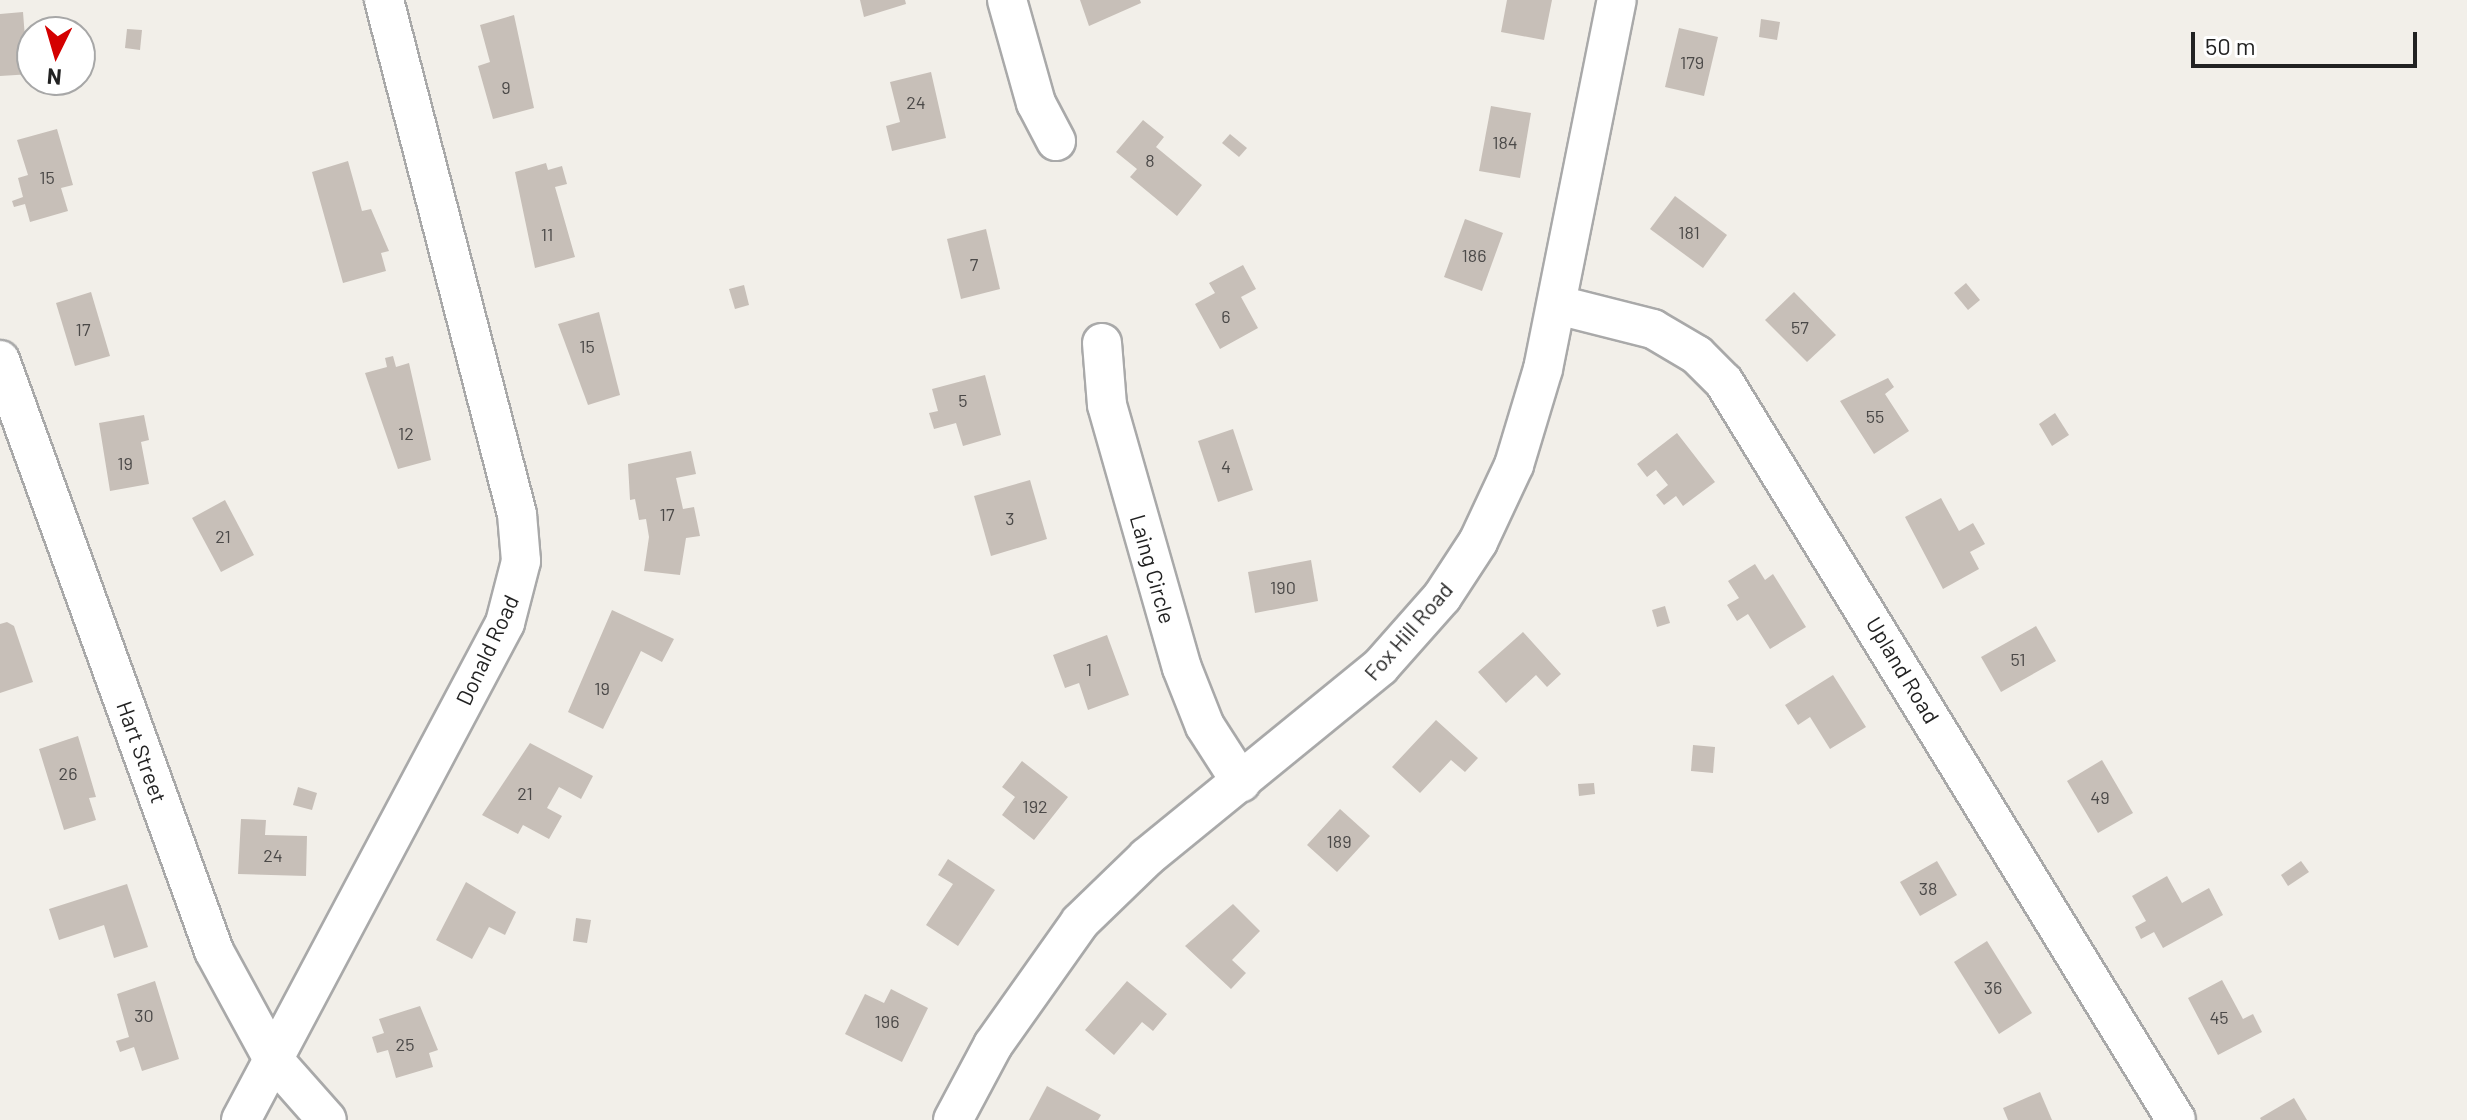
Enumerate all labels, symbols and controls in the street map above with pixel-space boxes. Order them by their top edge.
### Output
north arrow [16,16,96,96]
scale bar [2195,16,2421,66]
text: 50 m [2205,31,2256,60]
house number: 179 [1680,51,1704,73]
text: N [46,64,63,92]
house number: 9 [501,76,511,98]
house number: 24 [906,91,926,113]
house number: 184 [1492,131,1518,153]
house number: 8 [1145,149,1155,171]
house number: 15 [39,166,55,188]
house number: 181 [1678,221,1700,243]
house number: 11 [541,223,553,245]
house number: 186 [1462,244,1486,266]
house number: 7 [970,253,978,275]
house number: 6 [1221,305,1231,327]
house number: 57 [1791,316,1809,338]
house number: 17 [76,318,90,340]
house number: 15 [579,335,595,357]
house number: 5 [958,389,968,411]
house number: 55 [1866,405,1884,427]
house number: 12 [398,422,414,444]
house number: 19 [117,452,133,474]
house number: 4 [1221,455,1231,477]
house number: 17 [660,503,674,525]
house number: 3 [1005,507,1015,529]
street label: Laing Circle [1125,511,1181,627]
house number: 21 [215,525,231,547]
house number: 190 [1270,576,1296,598]
street label: Fox Hill Road [1358,577,1458,685]
street label: Donald Road [450,591,524,709]
street label: Upland Road [1861,612,1945,728]
house number: 51 [2010,648,2026,670]
house number: 1 [1086,658,1092,680]
house number: 19 [594,677,610,699]
street label: Hart Street [111,697,173,807]
house number: 26 [59,762,77,784]
house number: 21 [517,782,533,804]
house number: 49 [2090,786,2110,808]
house number: 192 [1022,795,1048,817]
house number: 189 [1326,830,1352,852]
house number: 24 [263,844,283,866]
house number: 38 [1919,877,1937,899]
house number: 36 [1984,976,2002,998]
house number: 30 [134,1004,154,1026]
house number: 45 [2209,1006,2229,1028]
house number: 196 [875,1010,899,1032]
house number: 25 [396,1033,414,1055]

